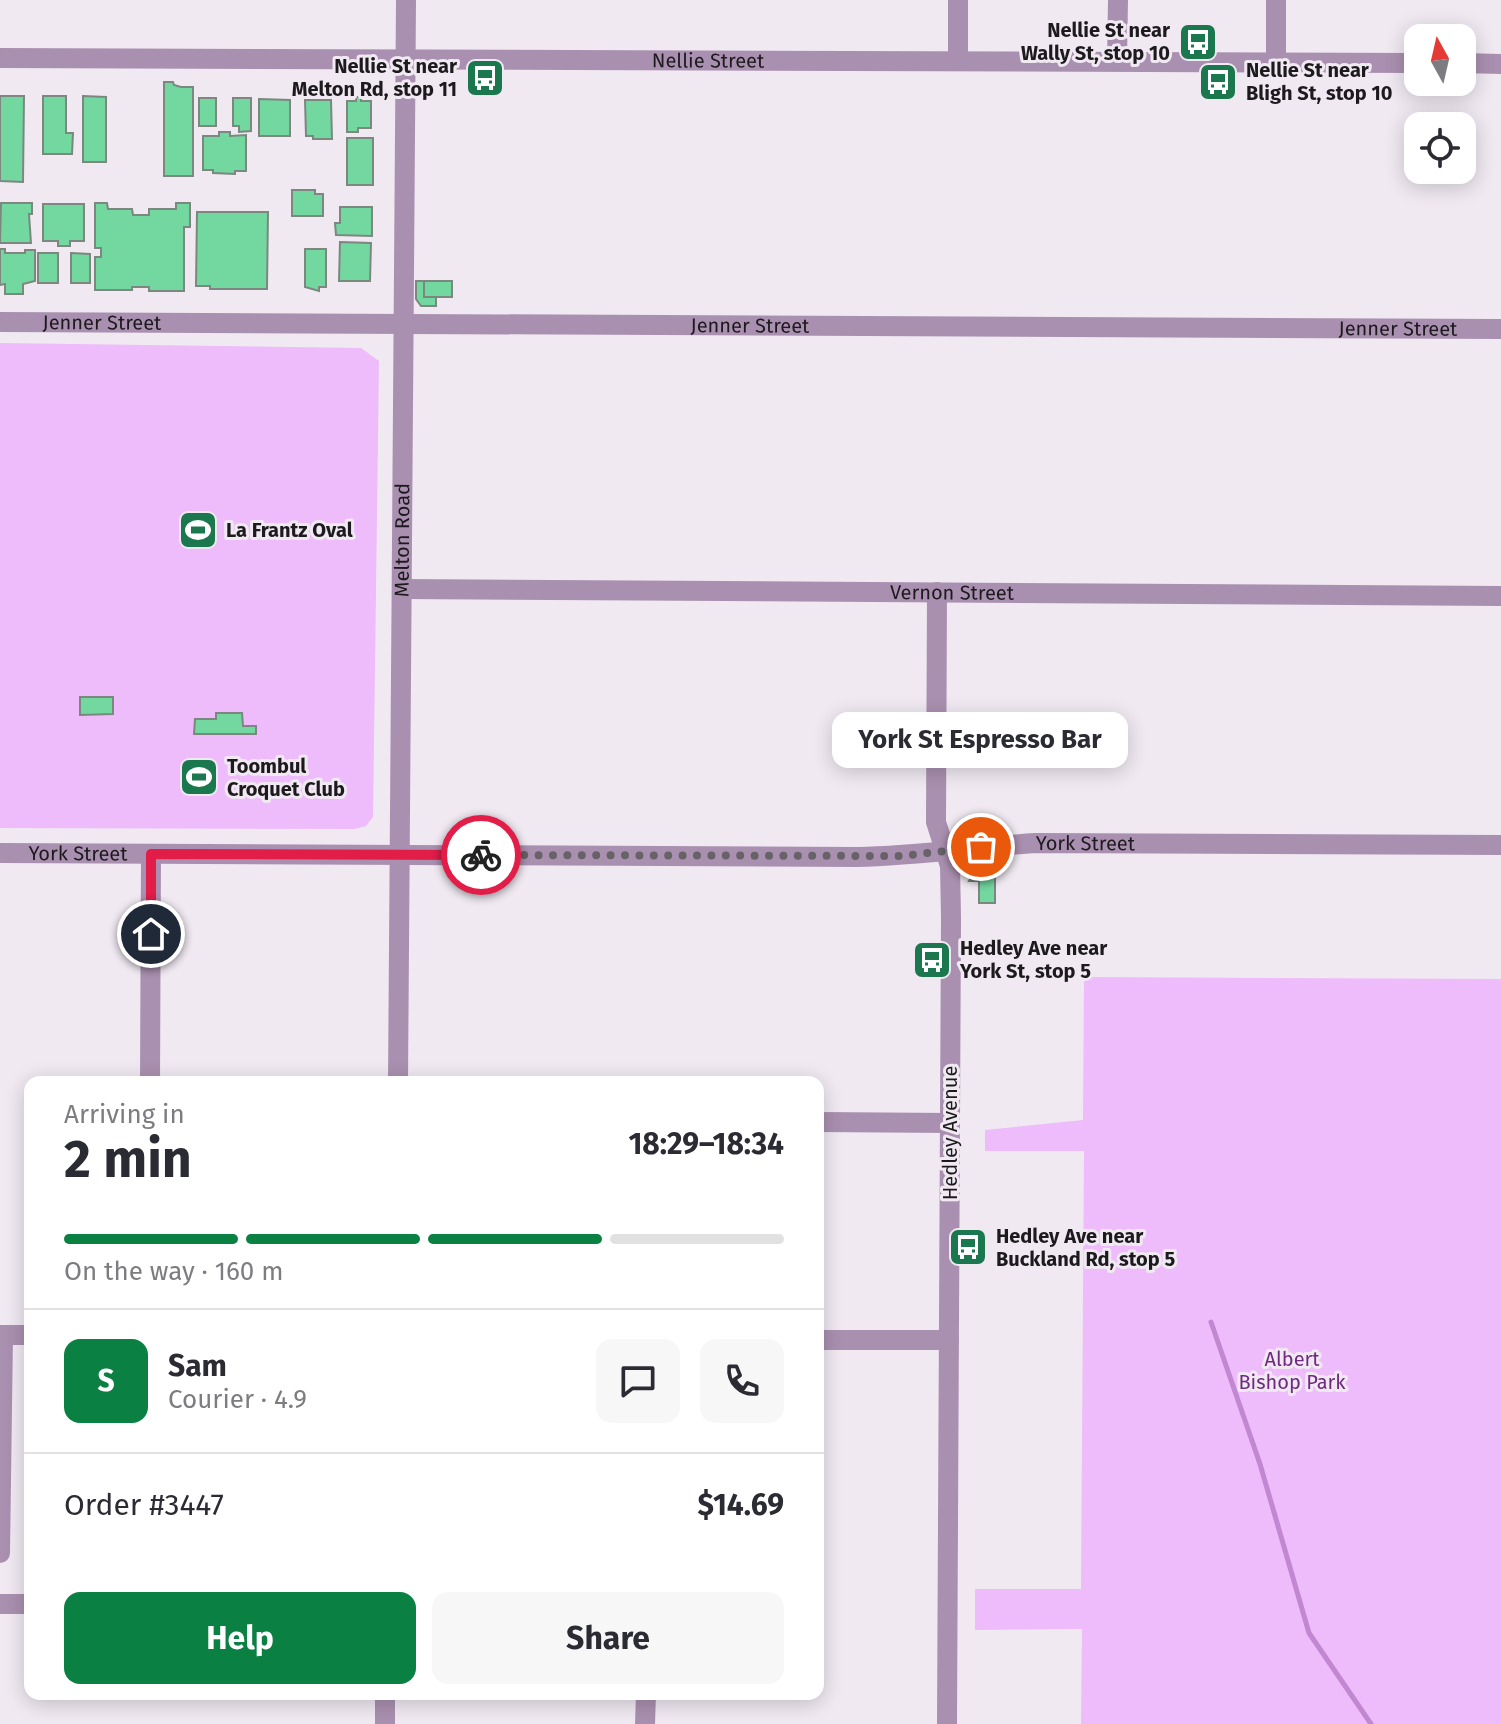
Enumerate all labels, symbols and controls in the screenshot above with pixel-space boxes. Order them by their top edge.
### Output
place label: Nellie St near Wally St, stop 10 [1021,18,1171,65]
bus stop icon: Nellie St near Wally St, stop 10 [1177,21,1219,63]
north arrow [1404,24,1476,96]
map controls [1404,24,1476,184]
street label: Nellie Street [652,48,765,73]
place label: Nellie St near Melton Rd, stop 11 [292,54,458,101]
bus stop icon: Nellie St near Melton Rd, stop 11 [464,57,506,99]
place label: Nellie St near Bligh St, stop 10 [1246,58,1392,105]
bus stop icon: Nellie St near Bligh St, stop 10 [1197,61,1239,103]
button: locate [1404,112,1476,184]
street label: Jenner Street [43,310,162,335]
street label: Jenner Street [691,313,810,338]
street label: Jenner Street [1339,316,1458,341]
street label: Melton Road [390,483,414,597]
sports icon: La Frantz Oval [177,509,219,551]
place label: La Frantz Oval [226,518,353,542]
street label: Vernon Street [890,580,1015,605]
callout: York St Espresso Bar [833,711,1129,767]
text: York St Espresso Bar [858,724,1102,755]
place label: Toombul Croquet Club [227,754,345,801]
sports icon: Toombul Croquet Club [178,756,220,798]
pin [947,813,1015,881]
courier [441,815,521,895]
icon: bag [959,825,1003,869]
street label: York Street [1036,831,1136,855]
icon: bike [459,833,503,877]
street label: York Street [28,841,128,866]
pin [117,900,185,968]
icon: home [129,912,173,956]
place label: Hedley Ave near York St, stop 5 [959,936,1108,983]
bus stop icon: Hedley Ave near York St, stop 5 [911,939,953,981]
street label: Hedley Avenue [938,1066,962,1200]
text: Arriving in [64,1099,185,1130]
text: 18:29–18:34 [628,1126,784,1162]
text: 2 min [64,1128,192,1191]
place label: Hedley Ave near Buckland Rd, stop 5 [996,1224,1175,1271]
bus stop icon: Hedley Ave near Buckland Rd, stop 5 [947,1226,989,1268]
text: On the way · 160 m [64,1256,284,1287]
button: chat [596,1339,680,1423]
button: phone [700,1339,784,1423]
park label: Albert Bishop Park [1238,1347,1346,1394]
text: Sam [168,1348,227,1384]
text: S [97,1363,115,1399]
text: Courier · 4.9 [168,1384,307,1415]
text: Order #3447 [64,1487,224,1523]
text: $14.69 [698,1487,784,1523]
button: Help [64,1592,416,1684]
button: Share [432,1592,784,1684]

